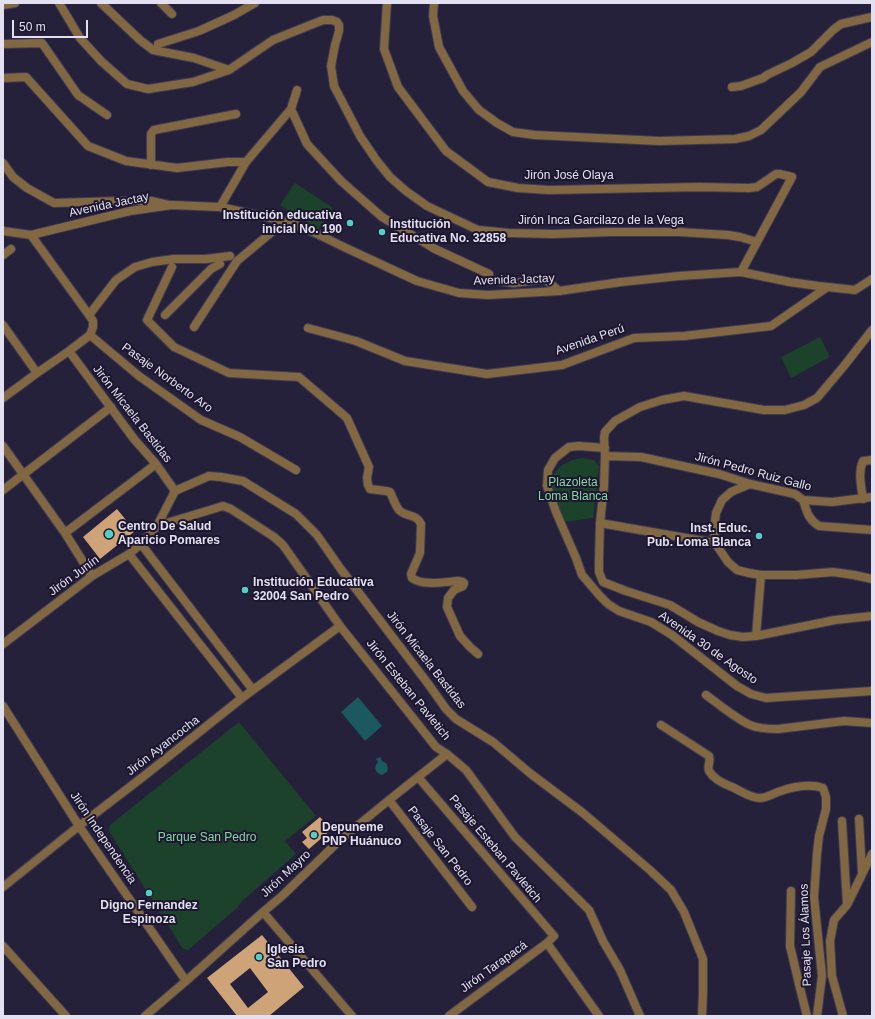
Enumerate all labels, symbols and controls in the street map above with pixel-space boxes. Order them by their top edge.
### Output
scale bar [14,12,90,38]
text: 50 m [19,20,46,34]
street label: Jirón José Olaya [524,169,614,183]
street label: Avenida Jactay [68,190,150,220]
place label: Institución educativa inicial No. 190 [223,209,342,237]
street label: Jirón Inca Garcilazo de la Vega [518,214,684,228]
marker: Institución educativa inicial No. 190 [345,218,355,228]
place label: Institución Educativa No. 32858 [390,218,506,246]
marker: Institución Educativa No. 32858 [377,227,387,237]
street label: Avenida Jactay [473,271,555,289]
street label: Avenida Perú [554,321,626,359]
street label: Pasaje Norberto Aro [119,340,215,416]
street label: Jirón Micaela Bastidas [89,362,175,466]
street label: Jirón Pedro Ruiz Gallo [693,450,813,494]
park label: Plazoleta Loma Blanca [538,476,608,504]
place label: Centro De Salud Aparicio Pomares [118,520,220,548]
place label: Inst. Educ. Pub. Loma Blanca [647,522,751,550]
marker: Centro De Salud Aparicio Pomares [103,528,115,540]
marker: Inst. Educ. Pub. Loma Blanca [754,531,764,541]
street label: Jirón Junín [46,553,102,599]
place label: Institución Educativa 32004 San Pedro [253,576,374,604]
marker: Institución Educativa 32004 San Pedro [240,585,250,595]
street label: Jirón Micaela Bastidas [383,608,469,712]
street label: Avenida 30 de Agosto [656,608,760,688]
street label: Jirón Esteban Pavletich [363,637,453,743]
street label: Jirón Ayancocha [124,713,202,779]
street label: Jirón Independencia [67,789,139,887]
street label: Pasaje Esteban Pavletich [446,792,544,906]
street label: Pasaje San Pedro [405,803,475,889]
place label: Depuneme PNP Huánuco [322,821,401,849]
marker: Depuneme PNP Huánuco [309,830,319,840]
park label: Parque San Pedro [158,831,256,845]
street label: Jirón Mayro [258,847,314,901]
street label: Pasaje Los Álamos [797,883,815,987]
marker: Digno Fernandez Espinoza [144,888,154,898]
place label: Digno Fernandez Espinoza [100,899,198,927]
street label: Jirón Tarapacá [458,938,530,996]
place label: Iglesia San Pedro [267,943,326,971]
marker: Iglesia San Pedro [254,952,264,962]

